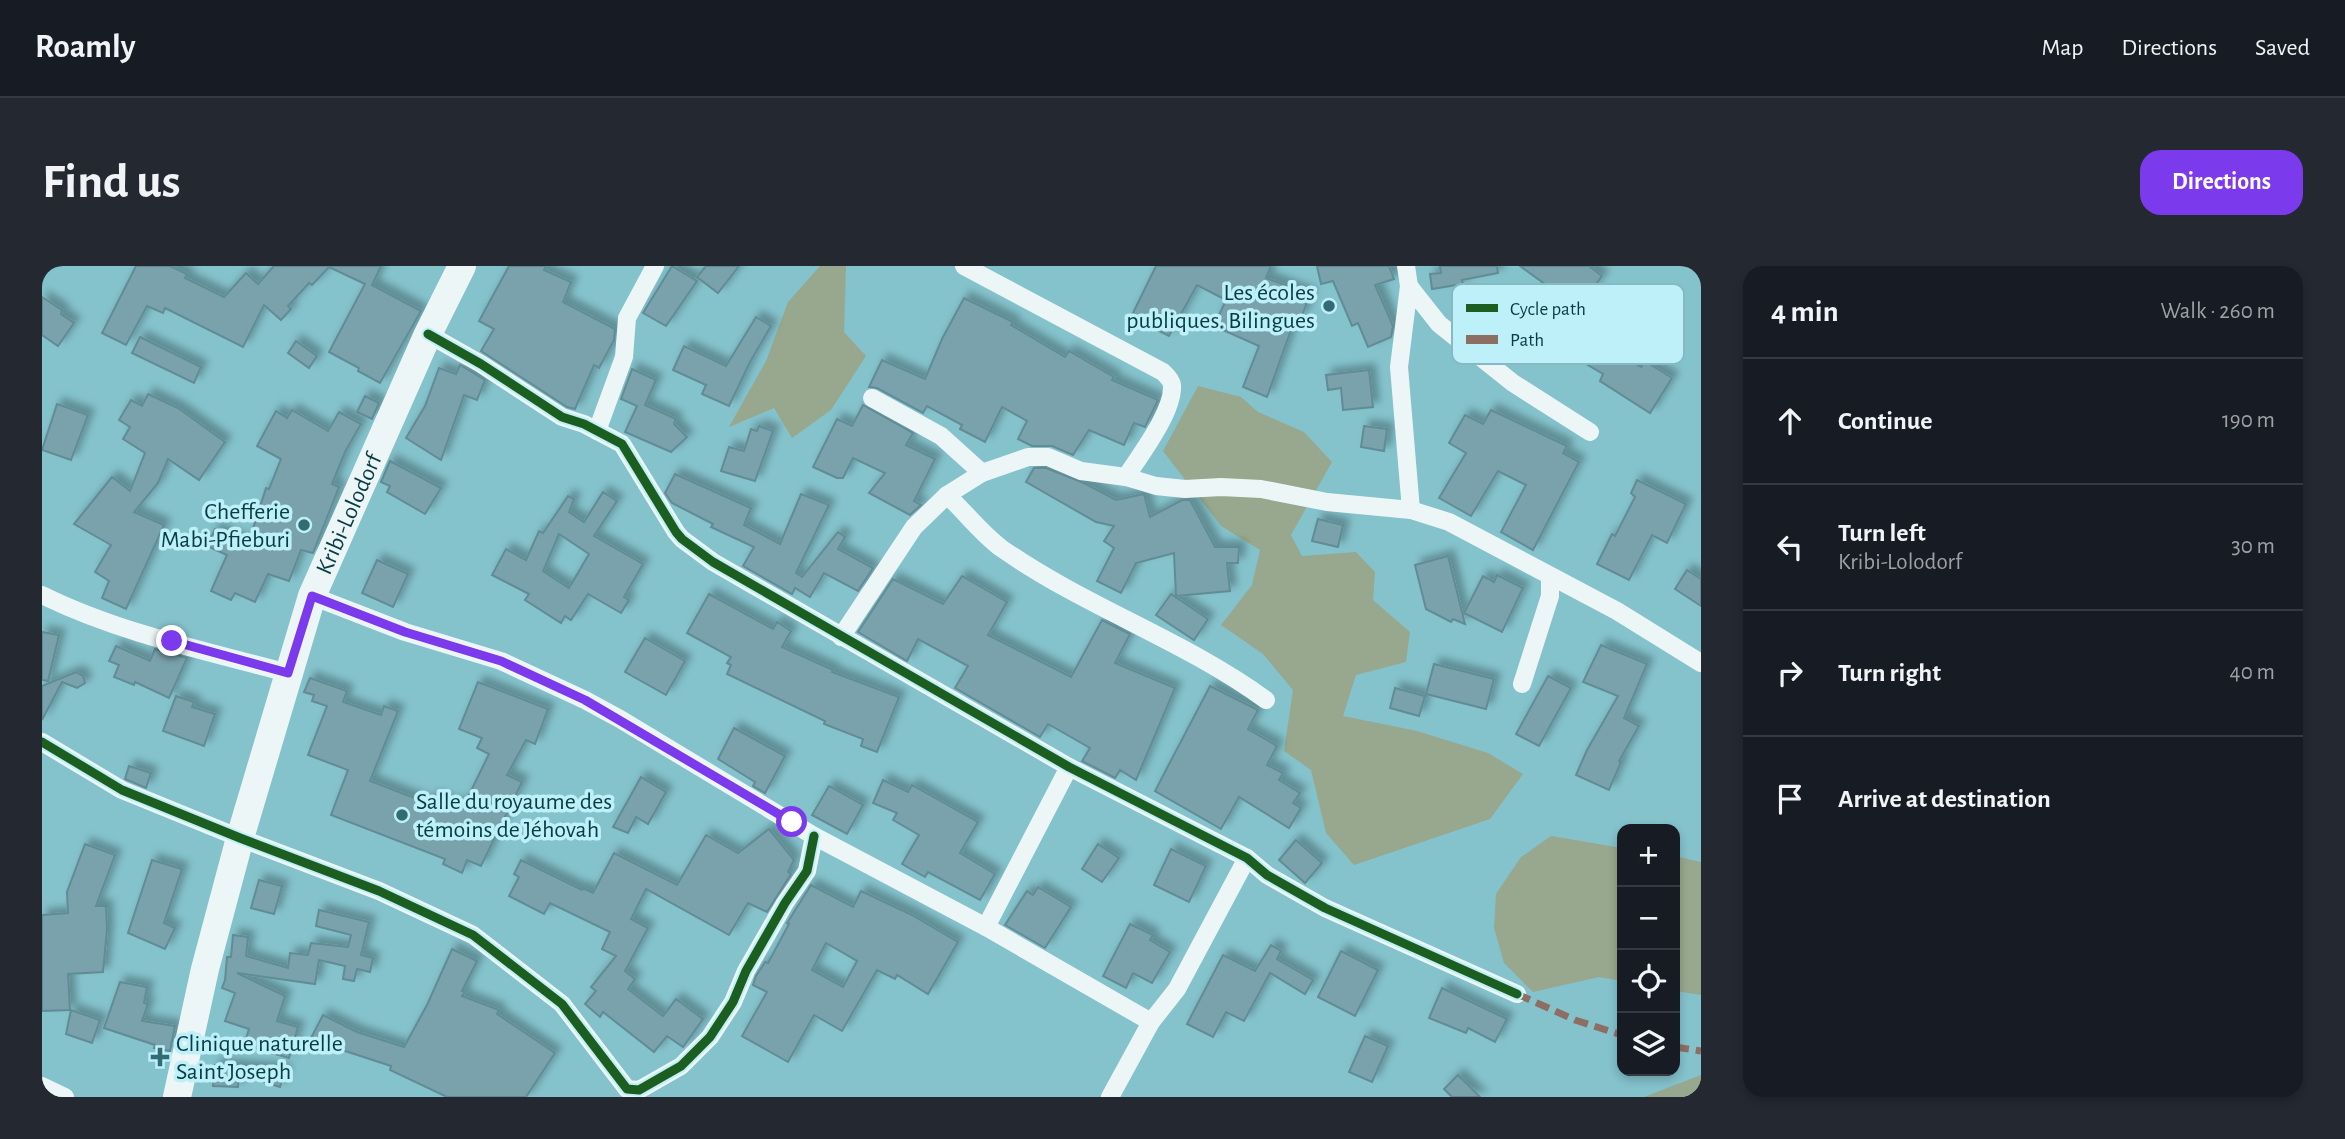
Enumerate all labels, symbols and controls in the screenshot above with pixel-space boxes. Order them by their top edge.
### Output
text: Roamly [35,31,135,64]
text: Map [2041,36,2083,60]
text: Directions [2121,36,2217,60]
text: Saved [2255,36,2310,60]
button: Directions [2140,150,2303,215]
text: Find us [42,158,181,207]
place label: Les écoles publiques. Bilingues [1126,281,1315,333]
legend [1452,284,1684,364]
text: 4 min [1771,297,1839,327]
marker: Les écoles publiques. Bilingues [1321,298,1337,314]
text: Cycle path [1510,300,1586,319]
text: Walk · 260 m [2160,300,2275,323]
text: Path [1510,331,1544,350]
icon: ahead [1771,402,1809,440]
text: Continue [1838,408,1933,434]
text: 190 m [2222,409,2275,432]
street label: Kribi-Lolodorf [312,449,387,578]
place label: Chefferie Mabi-Pfieburi [161,500,290,552]
marker: Chefferie Mabi-Pfieburi [296,517,312,533]
text: Turn left [1838,520,1926,546]
icon: left [1771,528,1809,566]
text: 30 m [2231,535,2275,558]
text: Kribi-Lolodorf [1838,551,1962,574]
route end [156,625,187,656]
icon: right [1771,654,1809,692]
text: Turn right [1838,660,1941,686]
text: 40 m [2230,661,2275,684]
icon: arrive [1771,780,1809,818]
text: Arrive at destination [1838,786,2051,812]
place label: Salle du royaume des témoins de Jéhovah [416,790,612,842]
route start [776,806,807,837]
marker: Salle du royaume des témoins de Jéhovah [394,807,410,823]
map controls [1617,824,1680,1076]
button: + [1617,824,1680,887]
button: − [1617,887,1680,950]
button: locate [1617,950,1680,1013]
button: layers [1617,1013,1680,1076]
place label: Clinique naturelle Saint Joseph [176,1032,343,1084]
marker: Clinique naturelle Saint Joseph [150,1047,170,1067]

